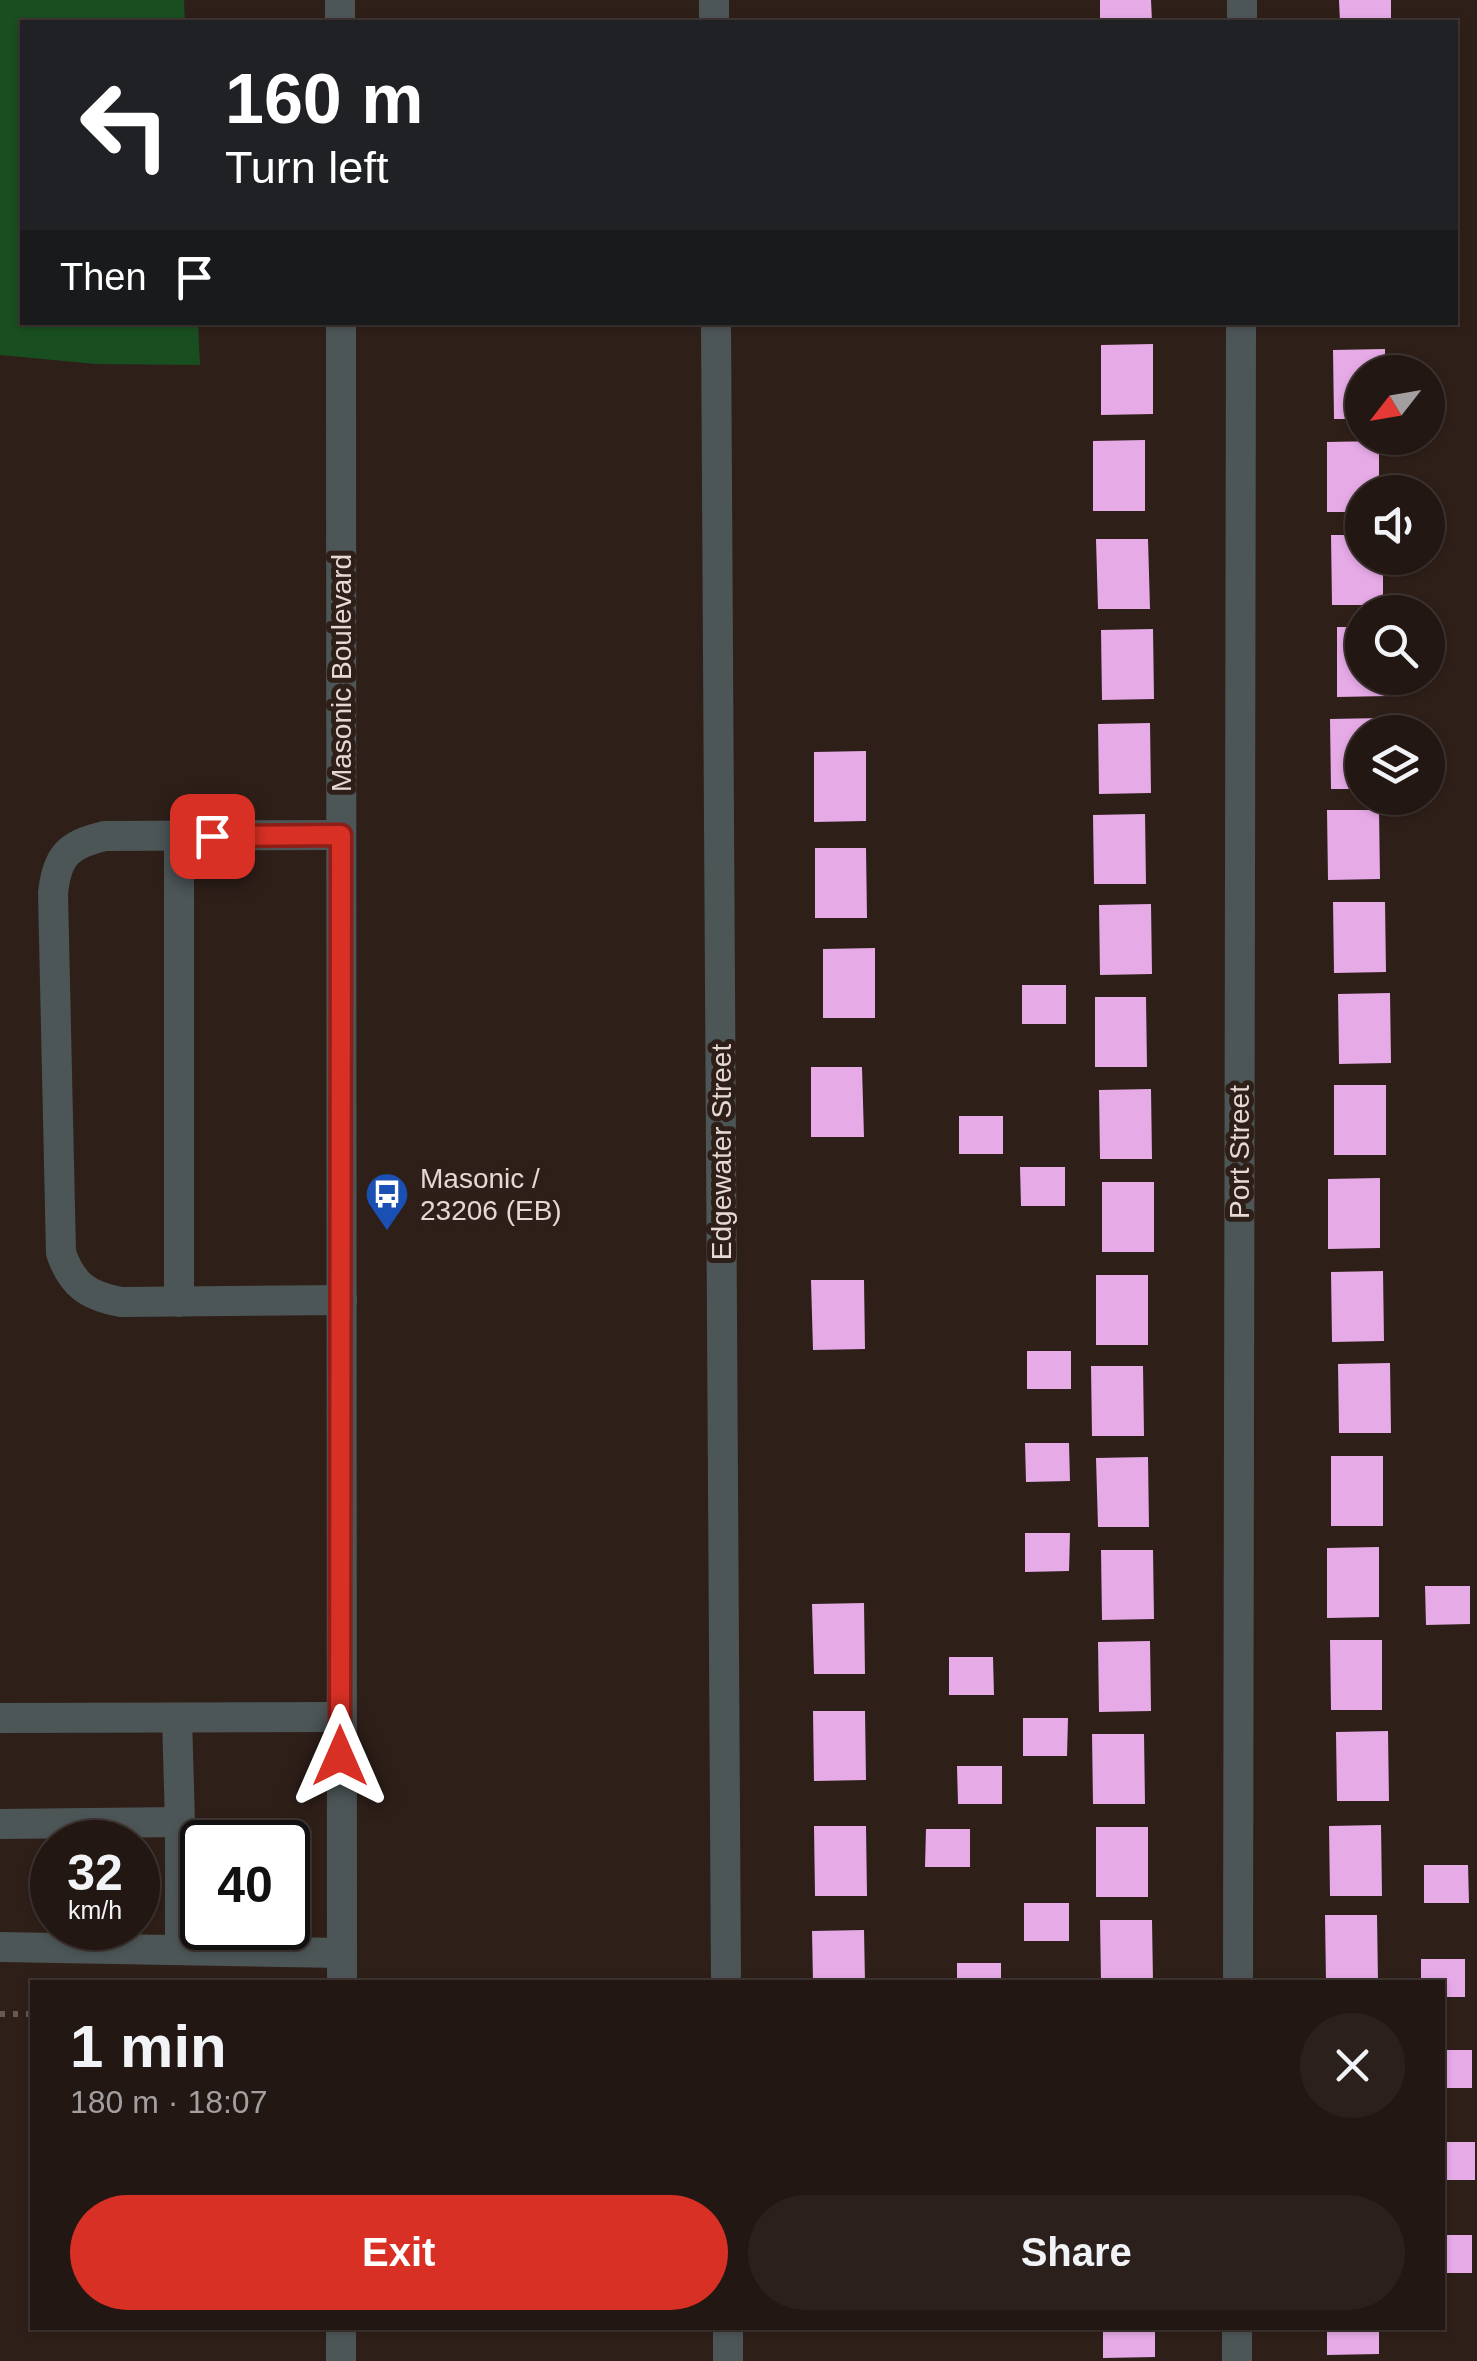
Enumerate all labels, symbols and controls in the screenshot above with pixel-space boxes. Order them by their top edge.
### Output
icon: left [60,60,190,190]
text: 160 m [225,60,423,138]
text: Turn left [225,142,388,193]
icon: arrive [167,250,222,305]
text: Then [60,256,147,298]
north arrow [1345,355,1445,455]
map controls [1345,355,1445,815]
button: sound [1345,475,1445,575]
street label: Masonic Boulevard [326,554,357,792]
button: search [1345,595,1445,695]
button: layers [1345,715,1445,815]
pin [170,794,255,879]
icon: arrive [185,809,240,864]
street label: Edgewater Street [706,1044,737,1260]
street label: Port Street [1224,1085,1255,1219]
place label: Masonic / 23206 (EB) [420,1163,562,1226]
bus stop icon: Masonic / 23206 (EB) [364,1171,410,1232]
position arrow [288,1704,392,1808]
speed limit sign: 40 [180,1820,310,1950]
text: 32 [67,1845,123,1901]
text: km/h [68,1896,122,1924]
text: 1 min [70,2013,227,2080]
button: close [1300,2013,1405,2118]
text: 180 m · 18:07 [70,2084,267,2120]
button: Exit [70,2195,728,2310]
button: Share [748,2195,1405,2310]

